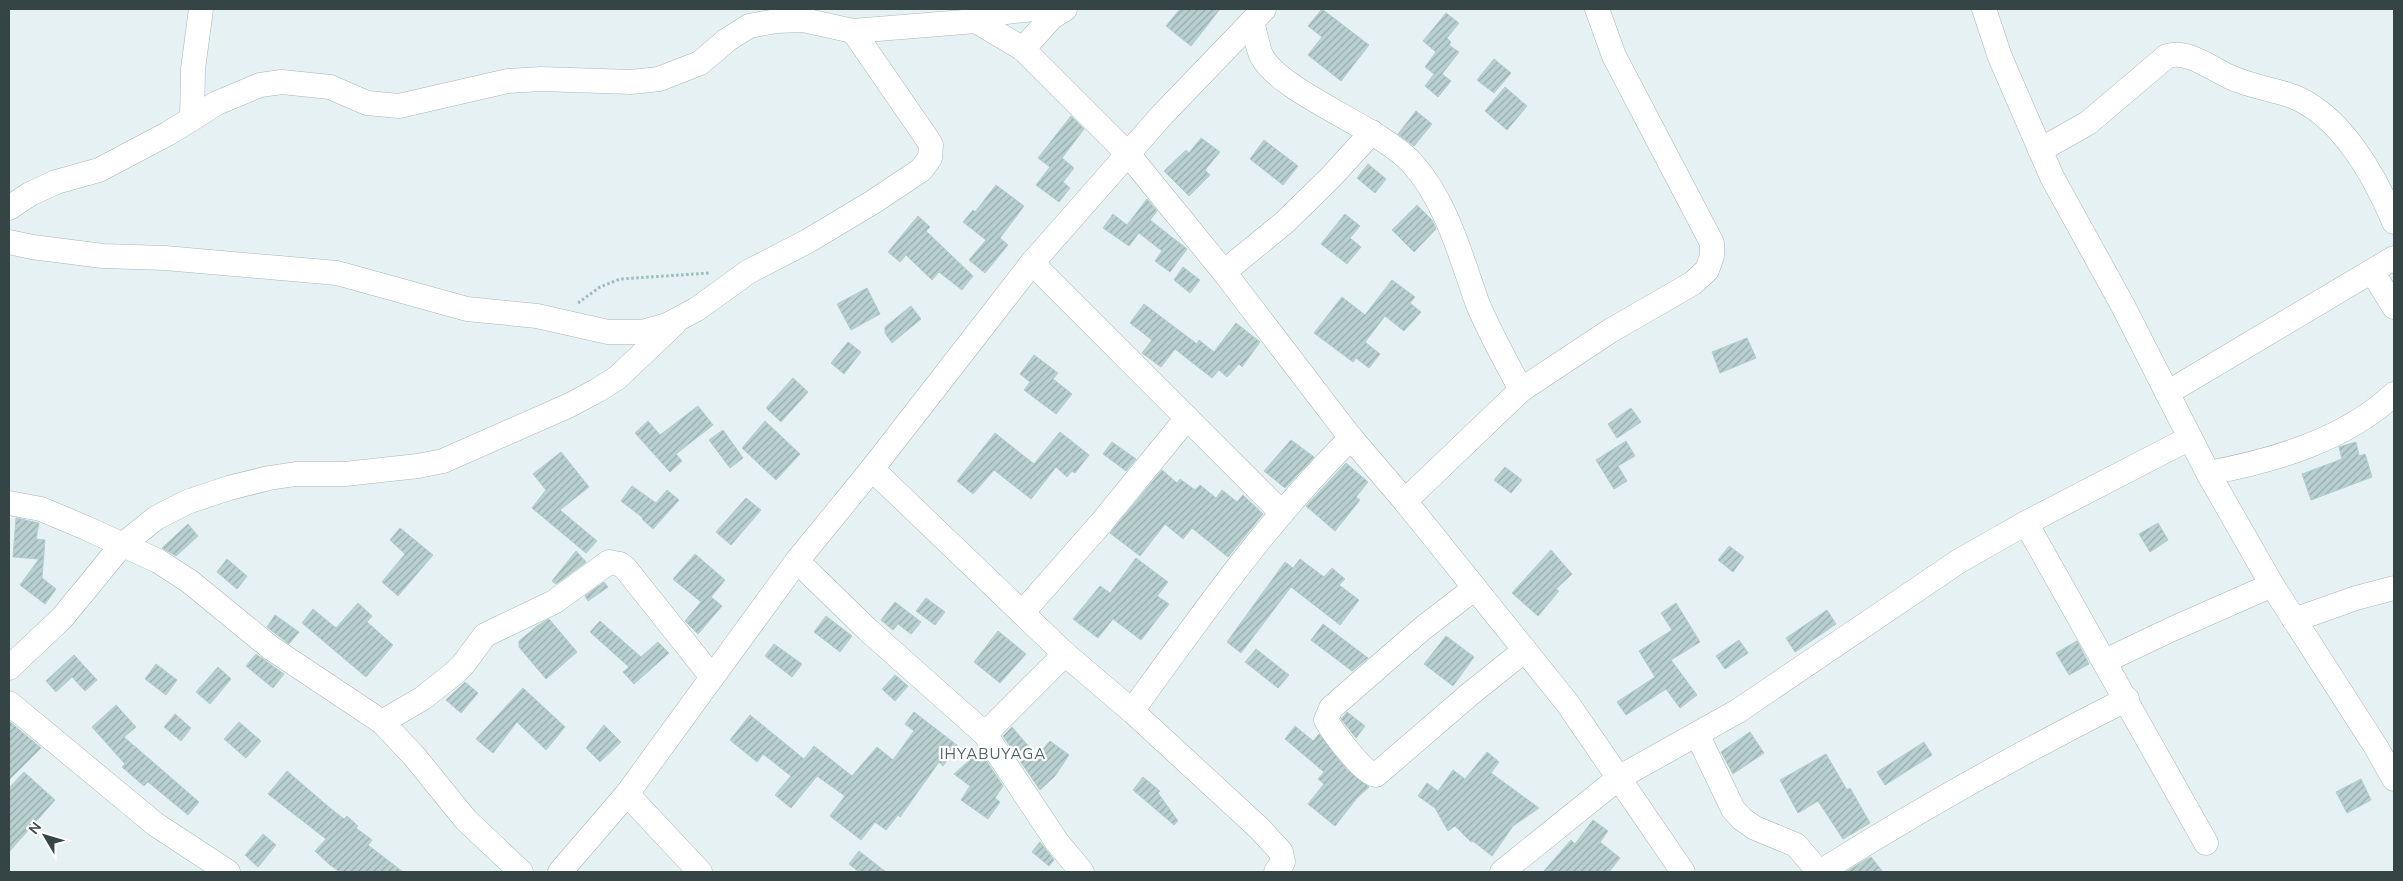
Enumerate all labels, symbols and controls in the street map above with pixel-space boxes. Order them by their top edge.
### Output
district label: IHYABUYAGA [940,744,1046,763]
north arrow [20,811,70,861]
text: N [24,818,45,838]

